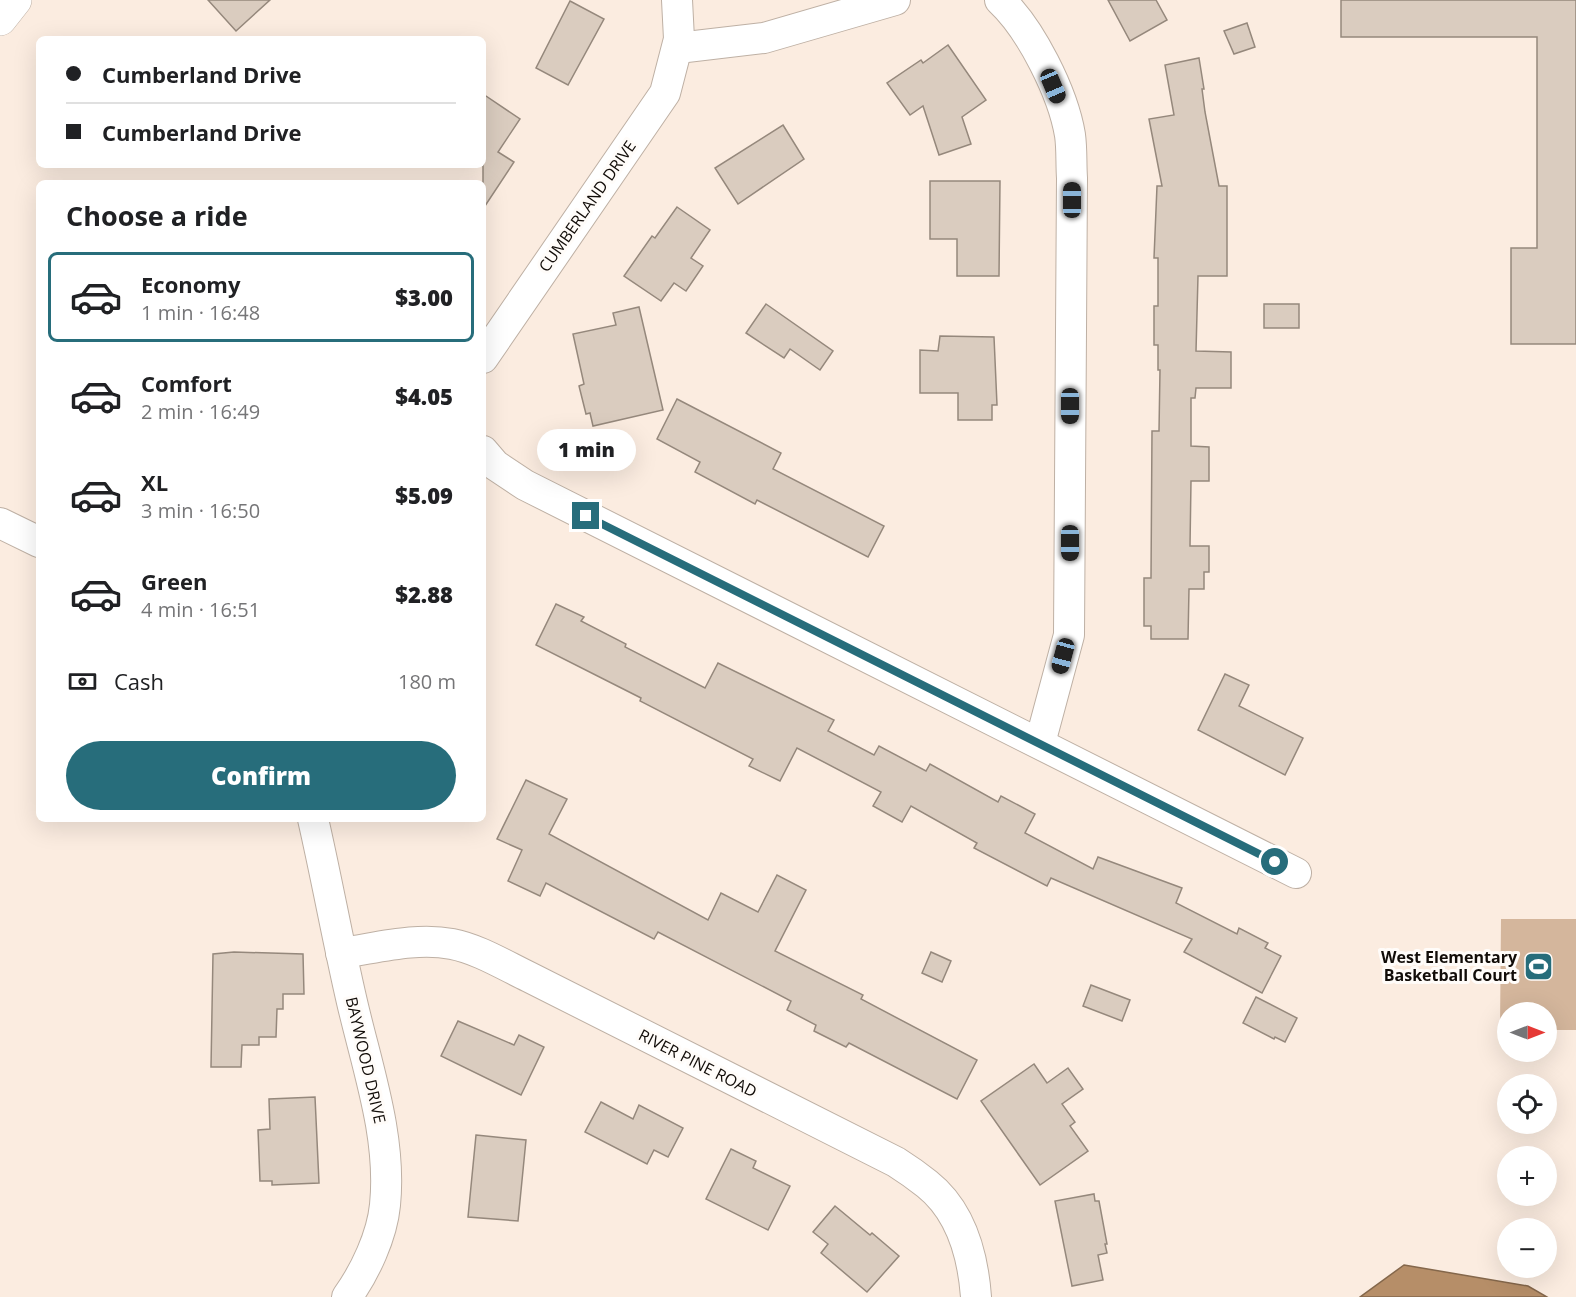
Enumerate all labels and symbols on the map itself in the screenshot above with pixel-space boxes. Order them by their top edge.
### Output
car [1038,66,1068,106]
street label: CUMBERLAND DRIVE [533,136,641,276]
car [1063,182,1081,218]
car [1061,388,1079,424]
callout: 1 min [536,429,636,471]
route end [572,502,599,529]
car [1061,525,1079,561]
car [1050,636,1076,676]
route start [1261,848,1288,875]
place label: West Elementary Basketball Court [1381,946,1518,986]
sports icon: West Elementary Basketball Court [1522,950,1554,982]
street label: BAYWOOD DRIVE [341,995,391,1125]
north arrow [1497,1002,1557,1062]
street label: RIVER PINE ROAD [635,1024,761,1102]

